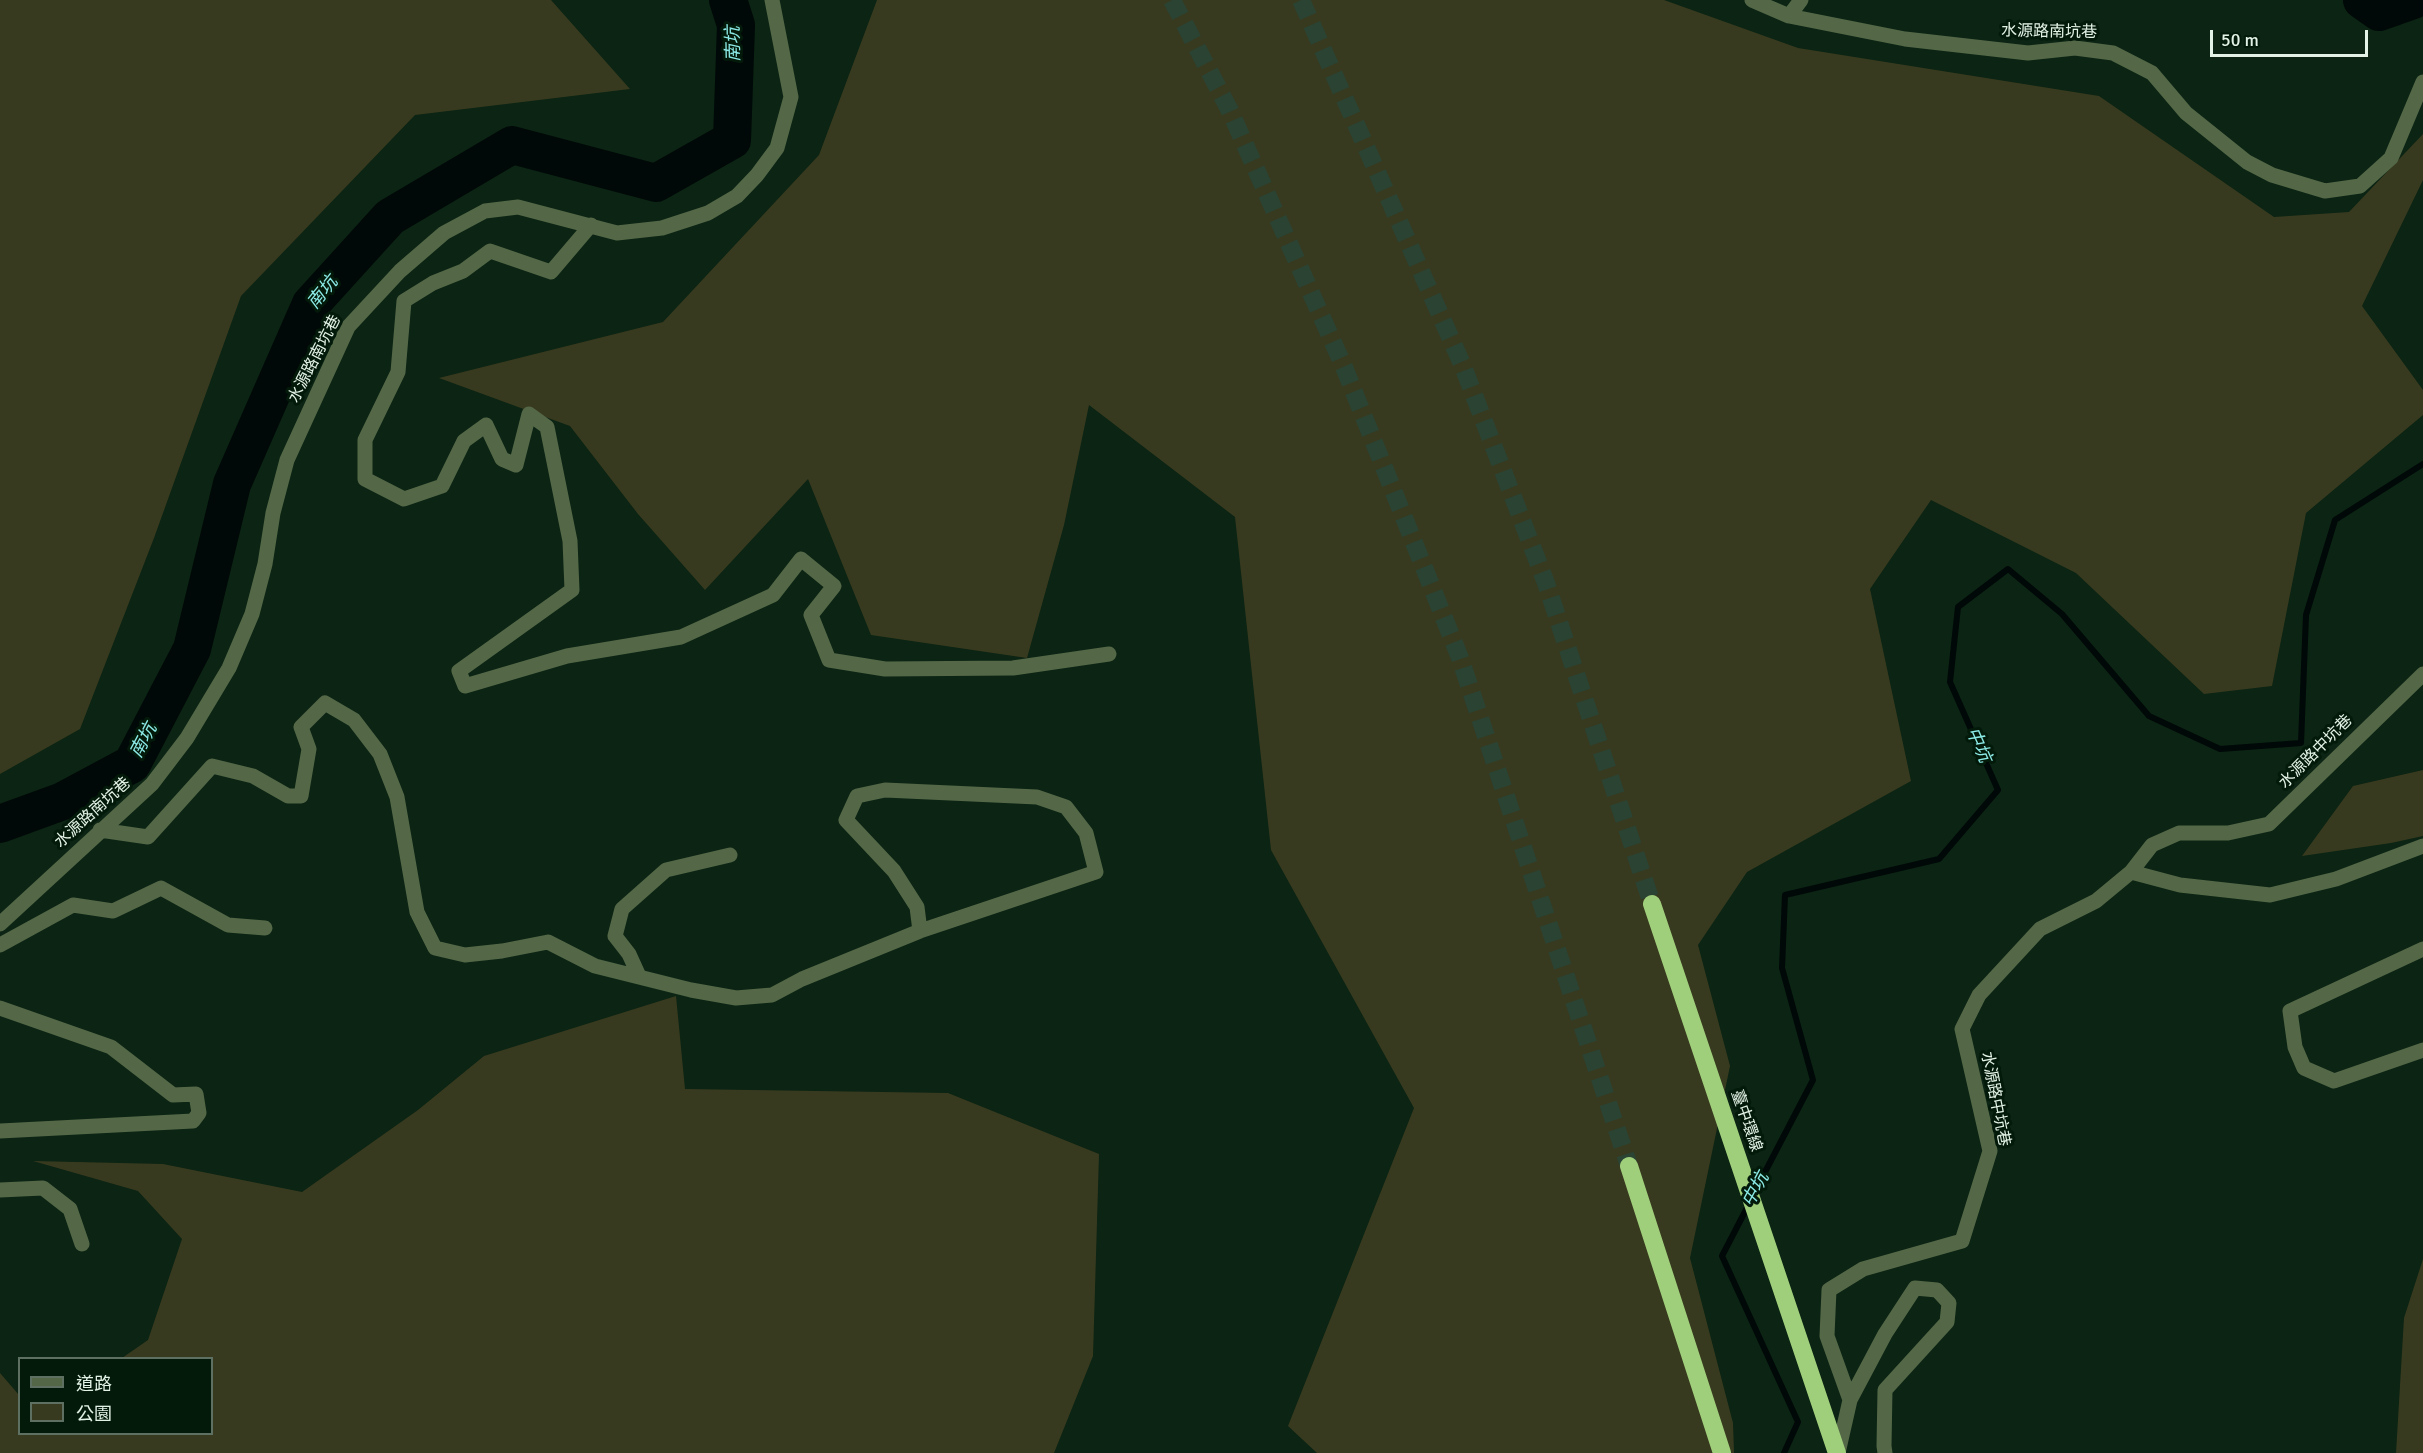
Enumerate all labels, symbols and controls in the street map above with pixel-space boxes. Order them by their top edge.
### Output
scale bar [2213,18,2370,56]
street label: 水源路南坑巷 [2001,22,2097,42]
water label: 南坑 [723,26,745,62]
text: 50 m [2221,29,2259,51]
water label: 南坑 [303,272,343,314]
street label: 水源路南坑巷 [285,312,345,406]
street label: 水源路中坑巷 [2275,711,2357,793]
water label: 南坑 [126,720,162,762]
water label: 中坑 [1961,724,1995,766]
street label: 水源路南坑巷 [51,774,135,852]
street label: 水源路中坑巷 [1976,1050,2014,1148]
street label: 臺中環線 [1727,1088,1765,1154]
water label: 中坑 [1738,1169,1774,1211]
legend [18,1357,213,1435]
text: 道路 [76,1373,112,1395]
text: 公園 [76,1403,112,1425]

